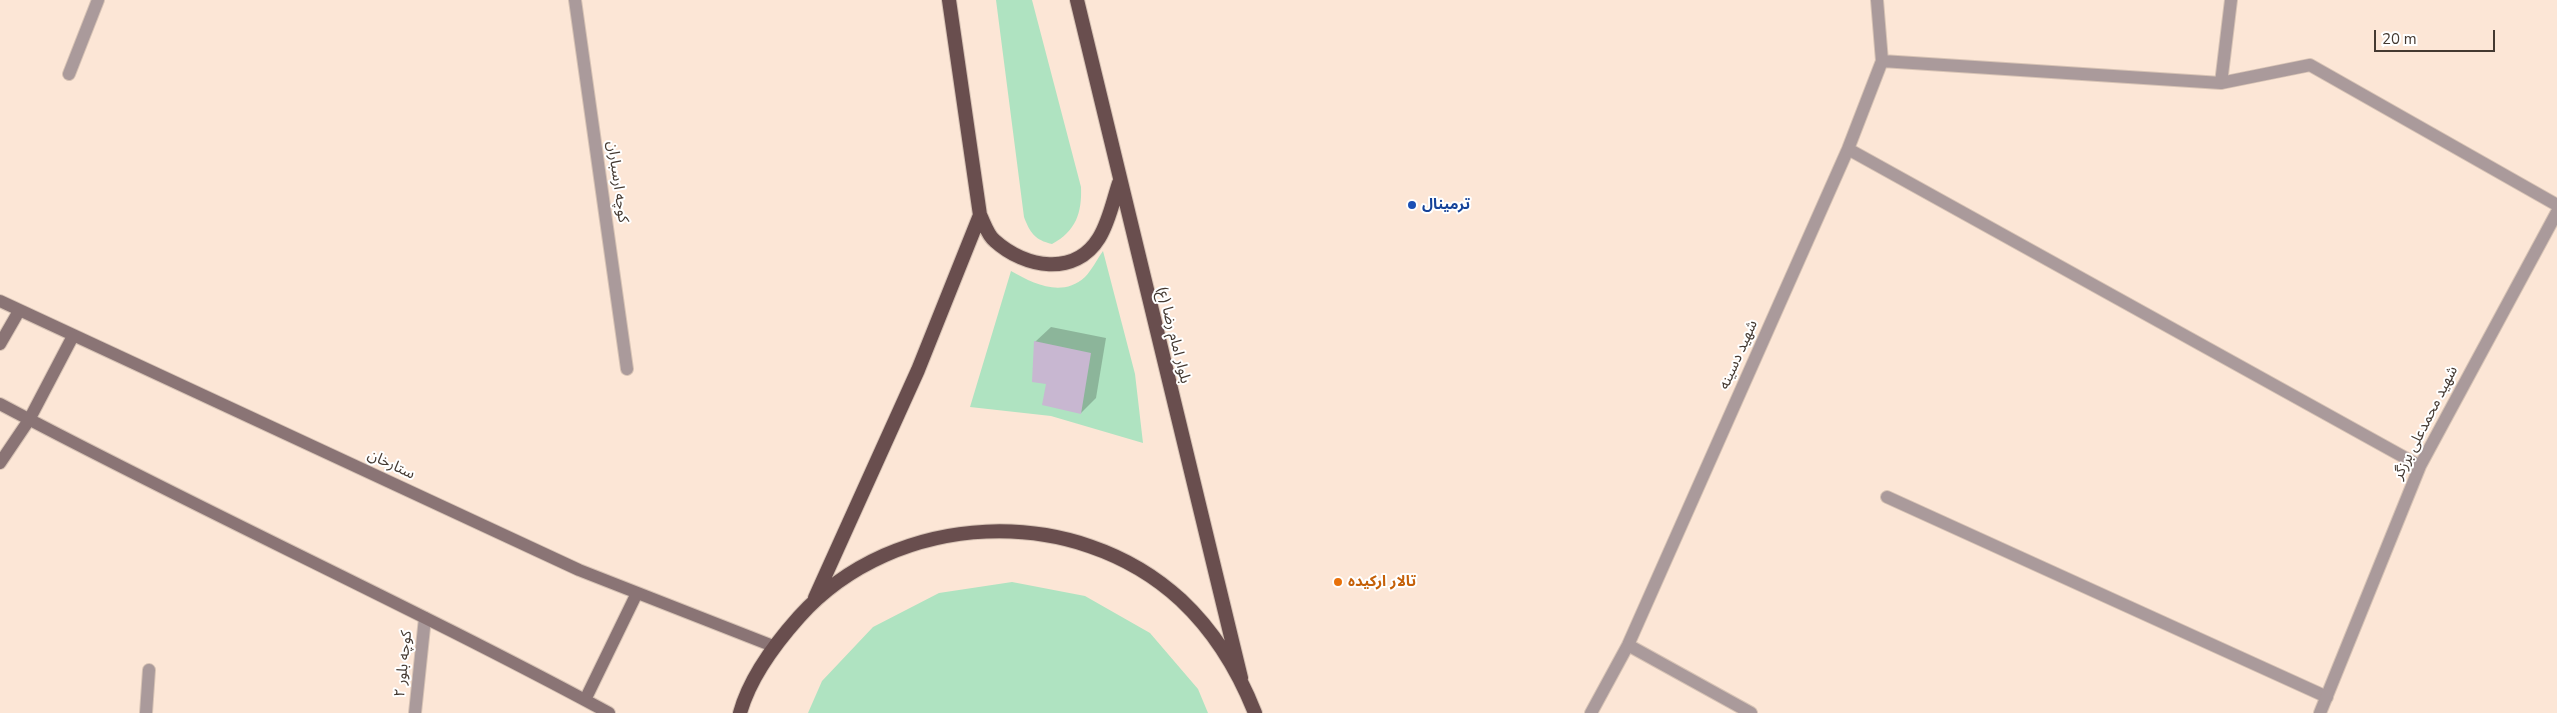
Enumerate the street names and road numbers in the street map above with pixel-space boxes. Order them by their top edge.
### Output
street label: کوچه ارسباران [602,140,632,224]
street label: بلوار امام رضا (ع) [1152,285,1194,385]
street label: شهید دسینه [1716,318,1762,392]
street label: شهید محمدعلی برزگر [2390,363,2462,483]
street label: ستارخان [364,446,418,484]
street label: کوچه بلور ۲ [392,630,416,698]

